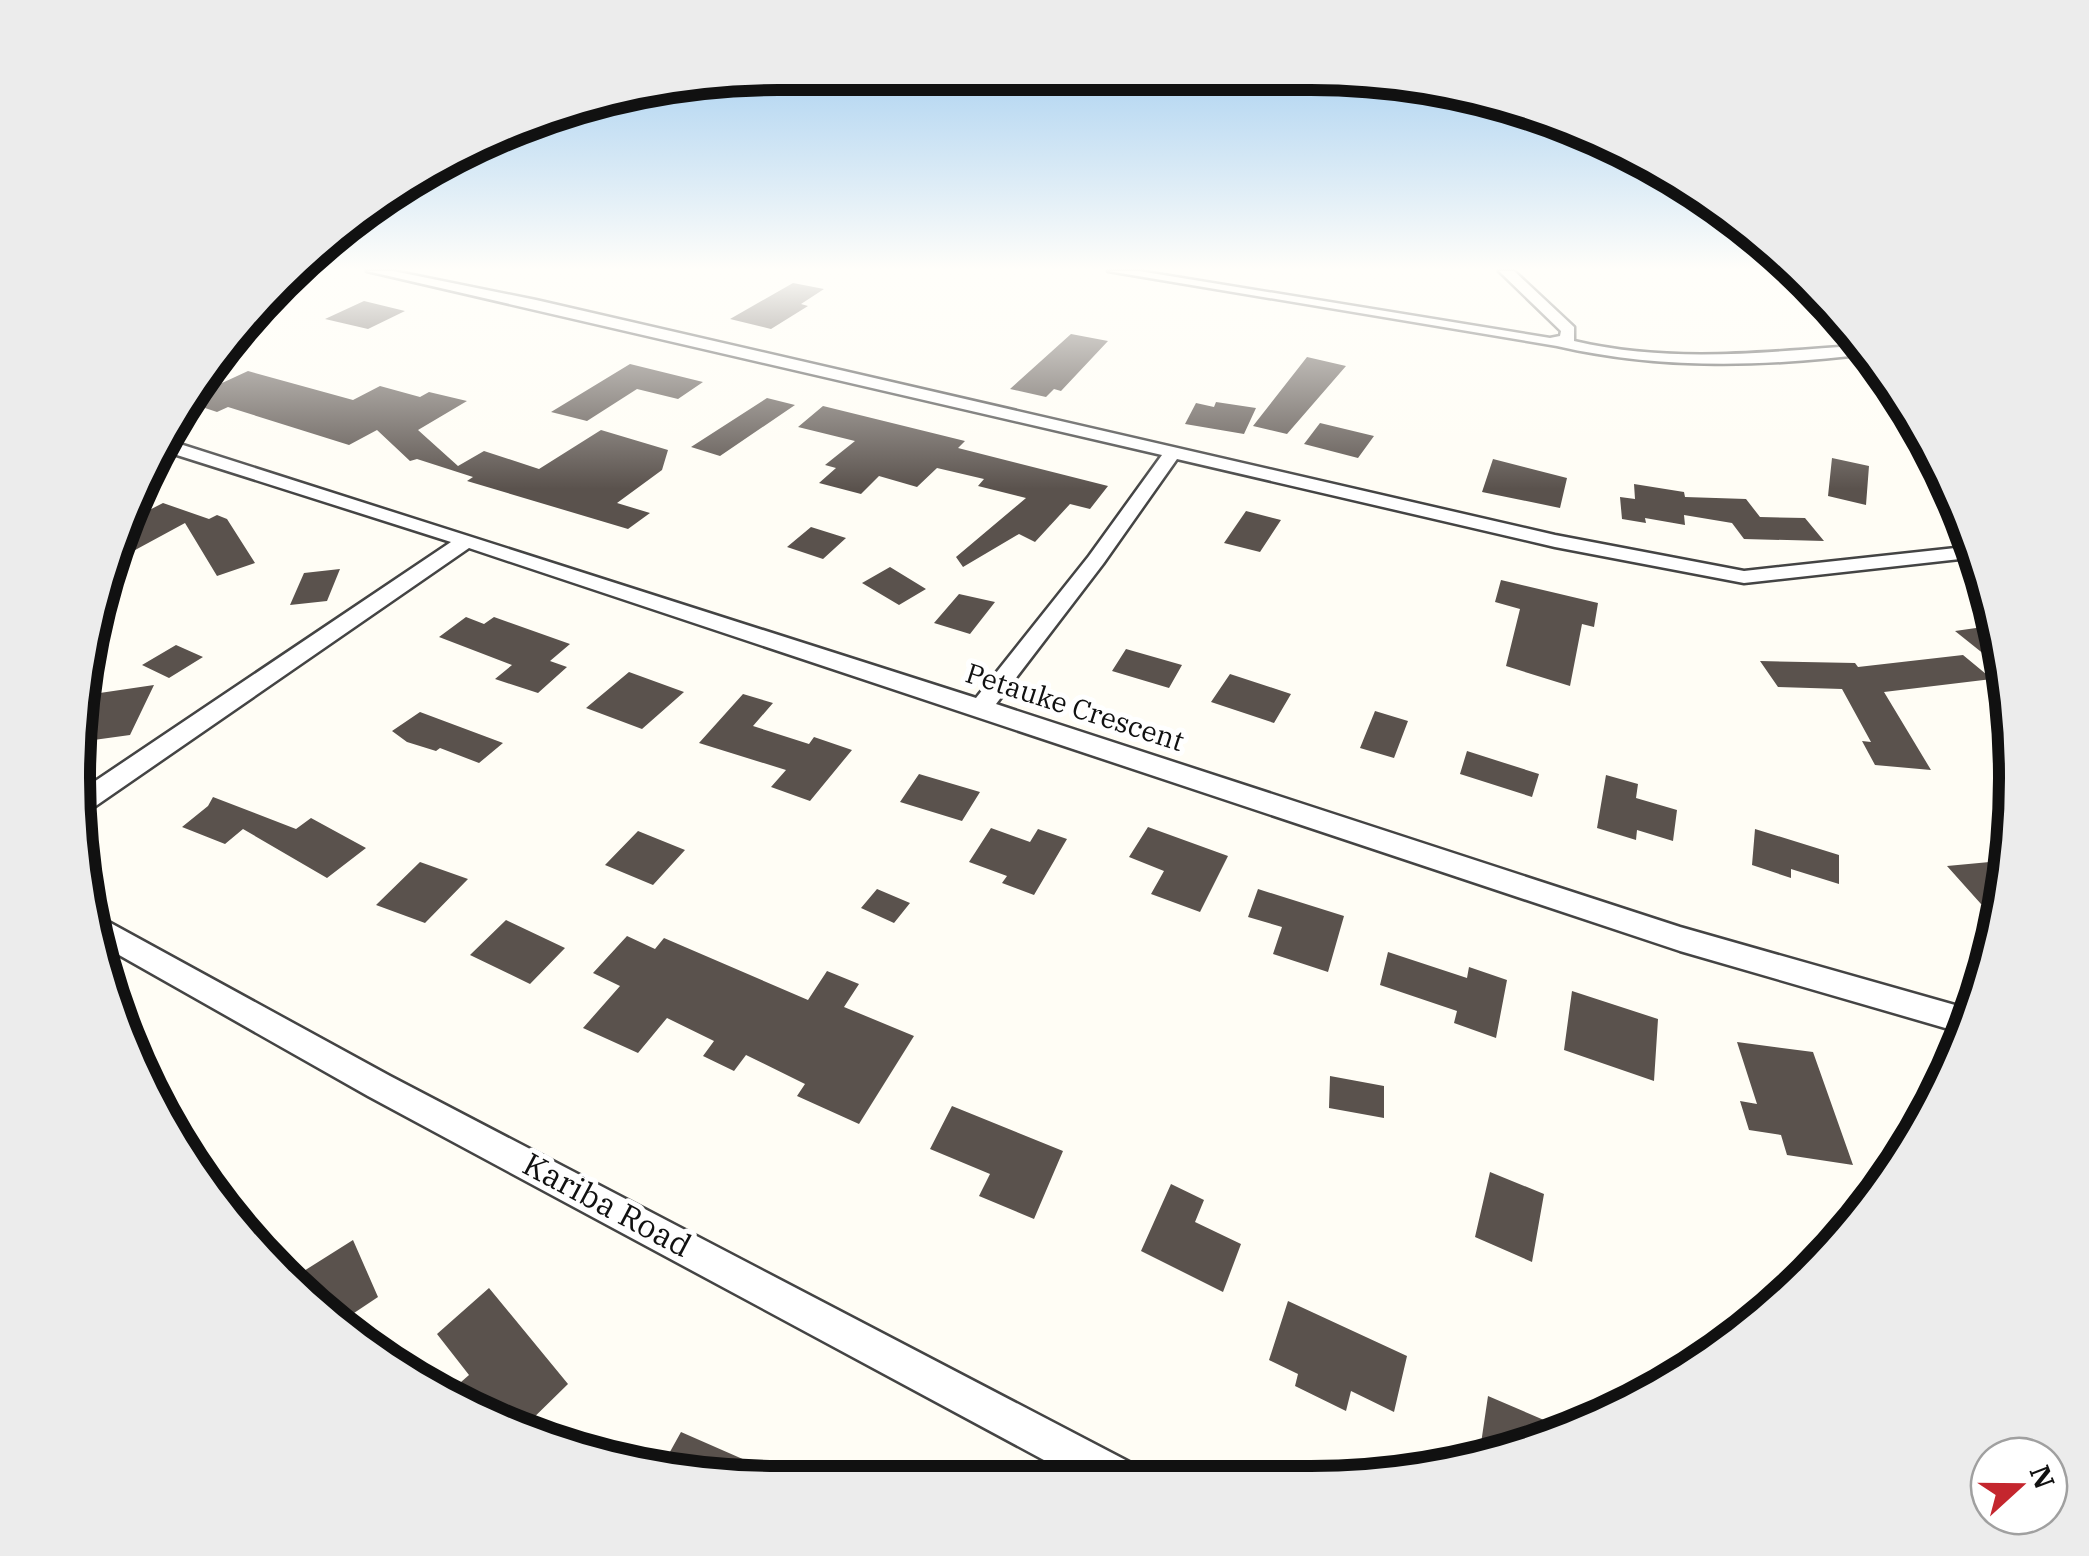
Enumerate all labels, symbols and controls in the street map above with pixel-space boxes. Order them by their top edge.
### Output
street label: Petauke Crescent [961,654,1189,759]
street label: Kariba Road [516,1142,699,1266]
north arrow [1969,1436,2069,1536]
text: N [2022,1460,2064,1494]

